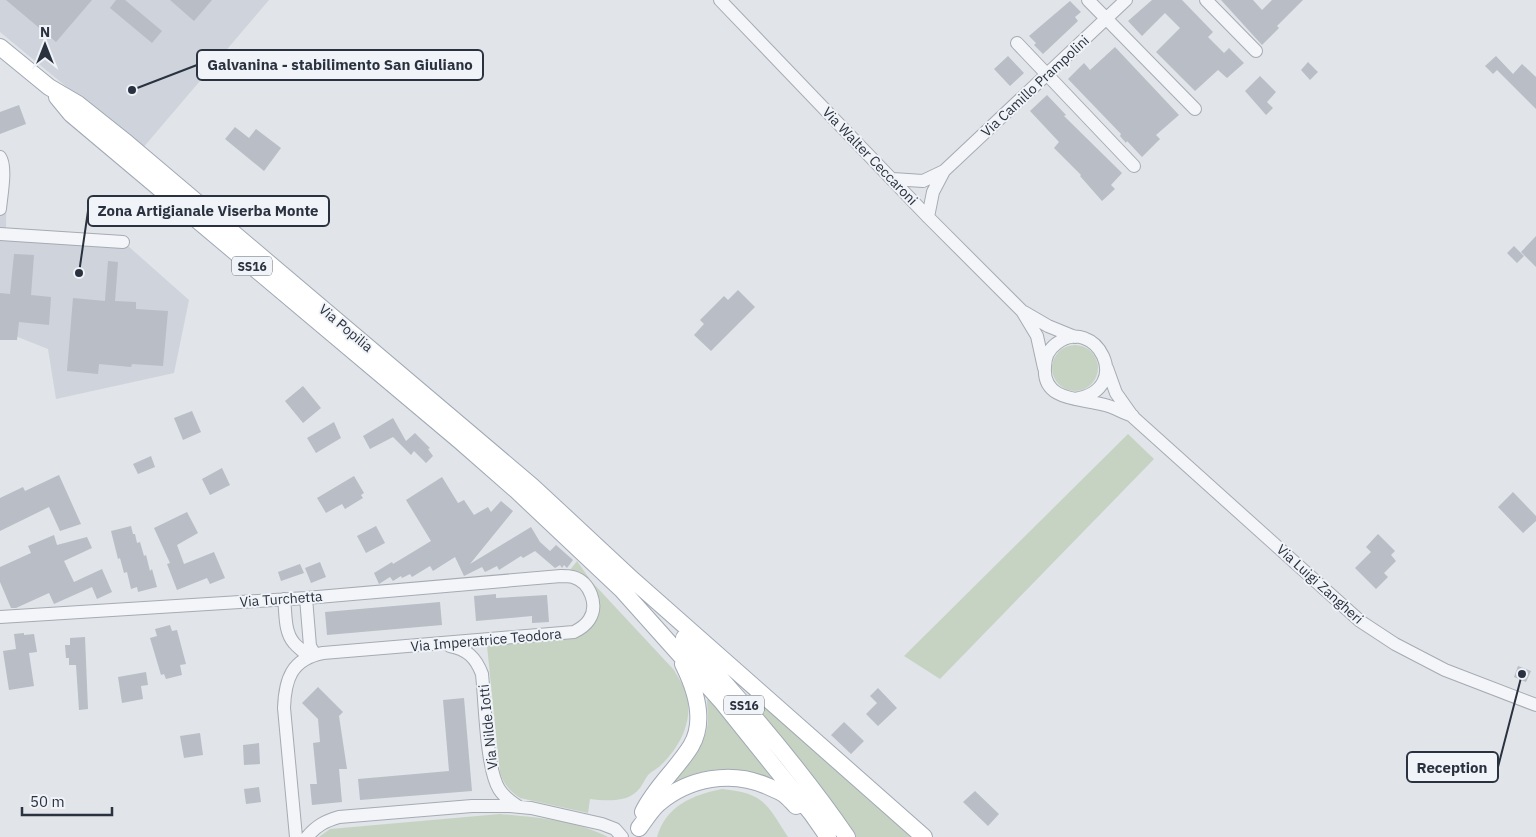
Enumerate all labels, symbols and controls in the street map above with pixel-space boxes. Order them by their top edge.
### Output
north arrow [20,20,70,70]
text: N [40,23,50,41]
street label: Via Camillo Prampolini [977,31,1093,141]
callout: Galvanina - stabilimento San Giuliano [197,50,483,80]
text: Galvanina - stabilimento San Giuliano [207,55,473,74]
street label: Via Walter Ceccaroni [819,103,921,209]
callout: Zona Artigianale Viserba Monte [88,196,329,226]
text: Zona Artigianale Viserba Monte [97,201,319,220]
road number: SS16 [232,256,272,276]
street label: Via Popilia [315,300,377,356]
street label: Via Luigi Zangheri [1273,540,1367,628]
street label: Via Turchetta [239,587,324,611]
street label: Via Imperatrice Teodora [410,624,563,656]
street label: Via Nilde Iotti [475,683,501,771]
road number: SS16 [724,696,764,714]
callout: Reception [1407,752,1498,782]
text: Reception [1417,758,1487,777]
scale bar [22,784,112,816]
text: 50 m [30,792,65,811]

